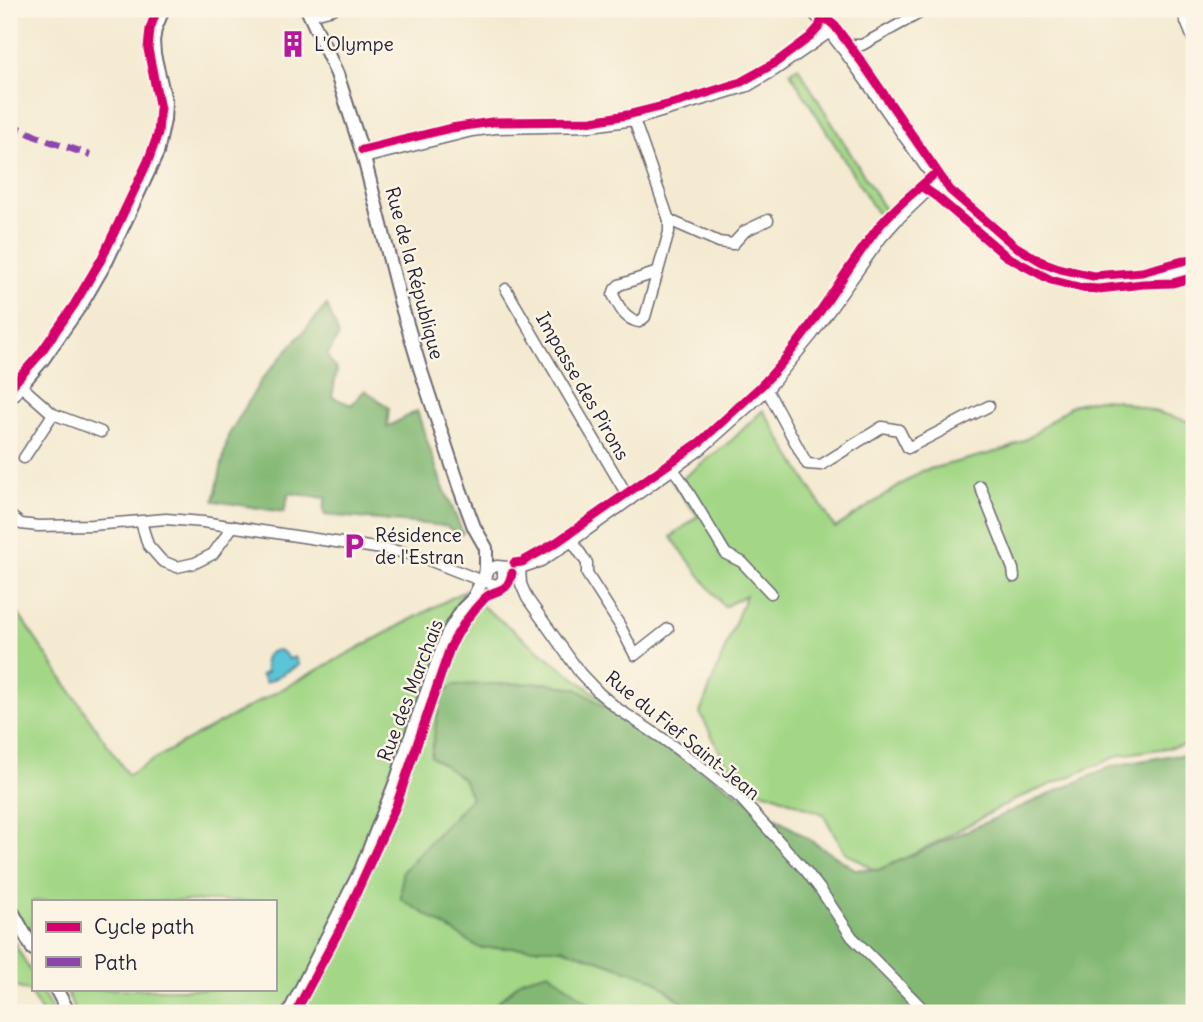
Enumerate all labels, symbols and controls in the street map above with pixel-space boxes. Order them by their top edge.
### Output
building icon: L'Olympe [278,29,308,59]
place label: L'Olympe [314,32,394,56]
street label: Rue de la République [380,184,450,362]
street label: Impasse des Pirons [531,308,635,464]
place label: Résidence de l'Estran [375,523,464,569]
parking icon: Résidence de l'Estran [339,531,369,561]
street label: Rue des Marchais [372,616,448,764]
street label: Rue du Fief Saint-Jean [601,665,765,805]
legend [32,900,276,990]
text: Cycle path [94,913,194,940]
text: Path [94,949,137,976]

